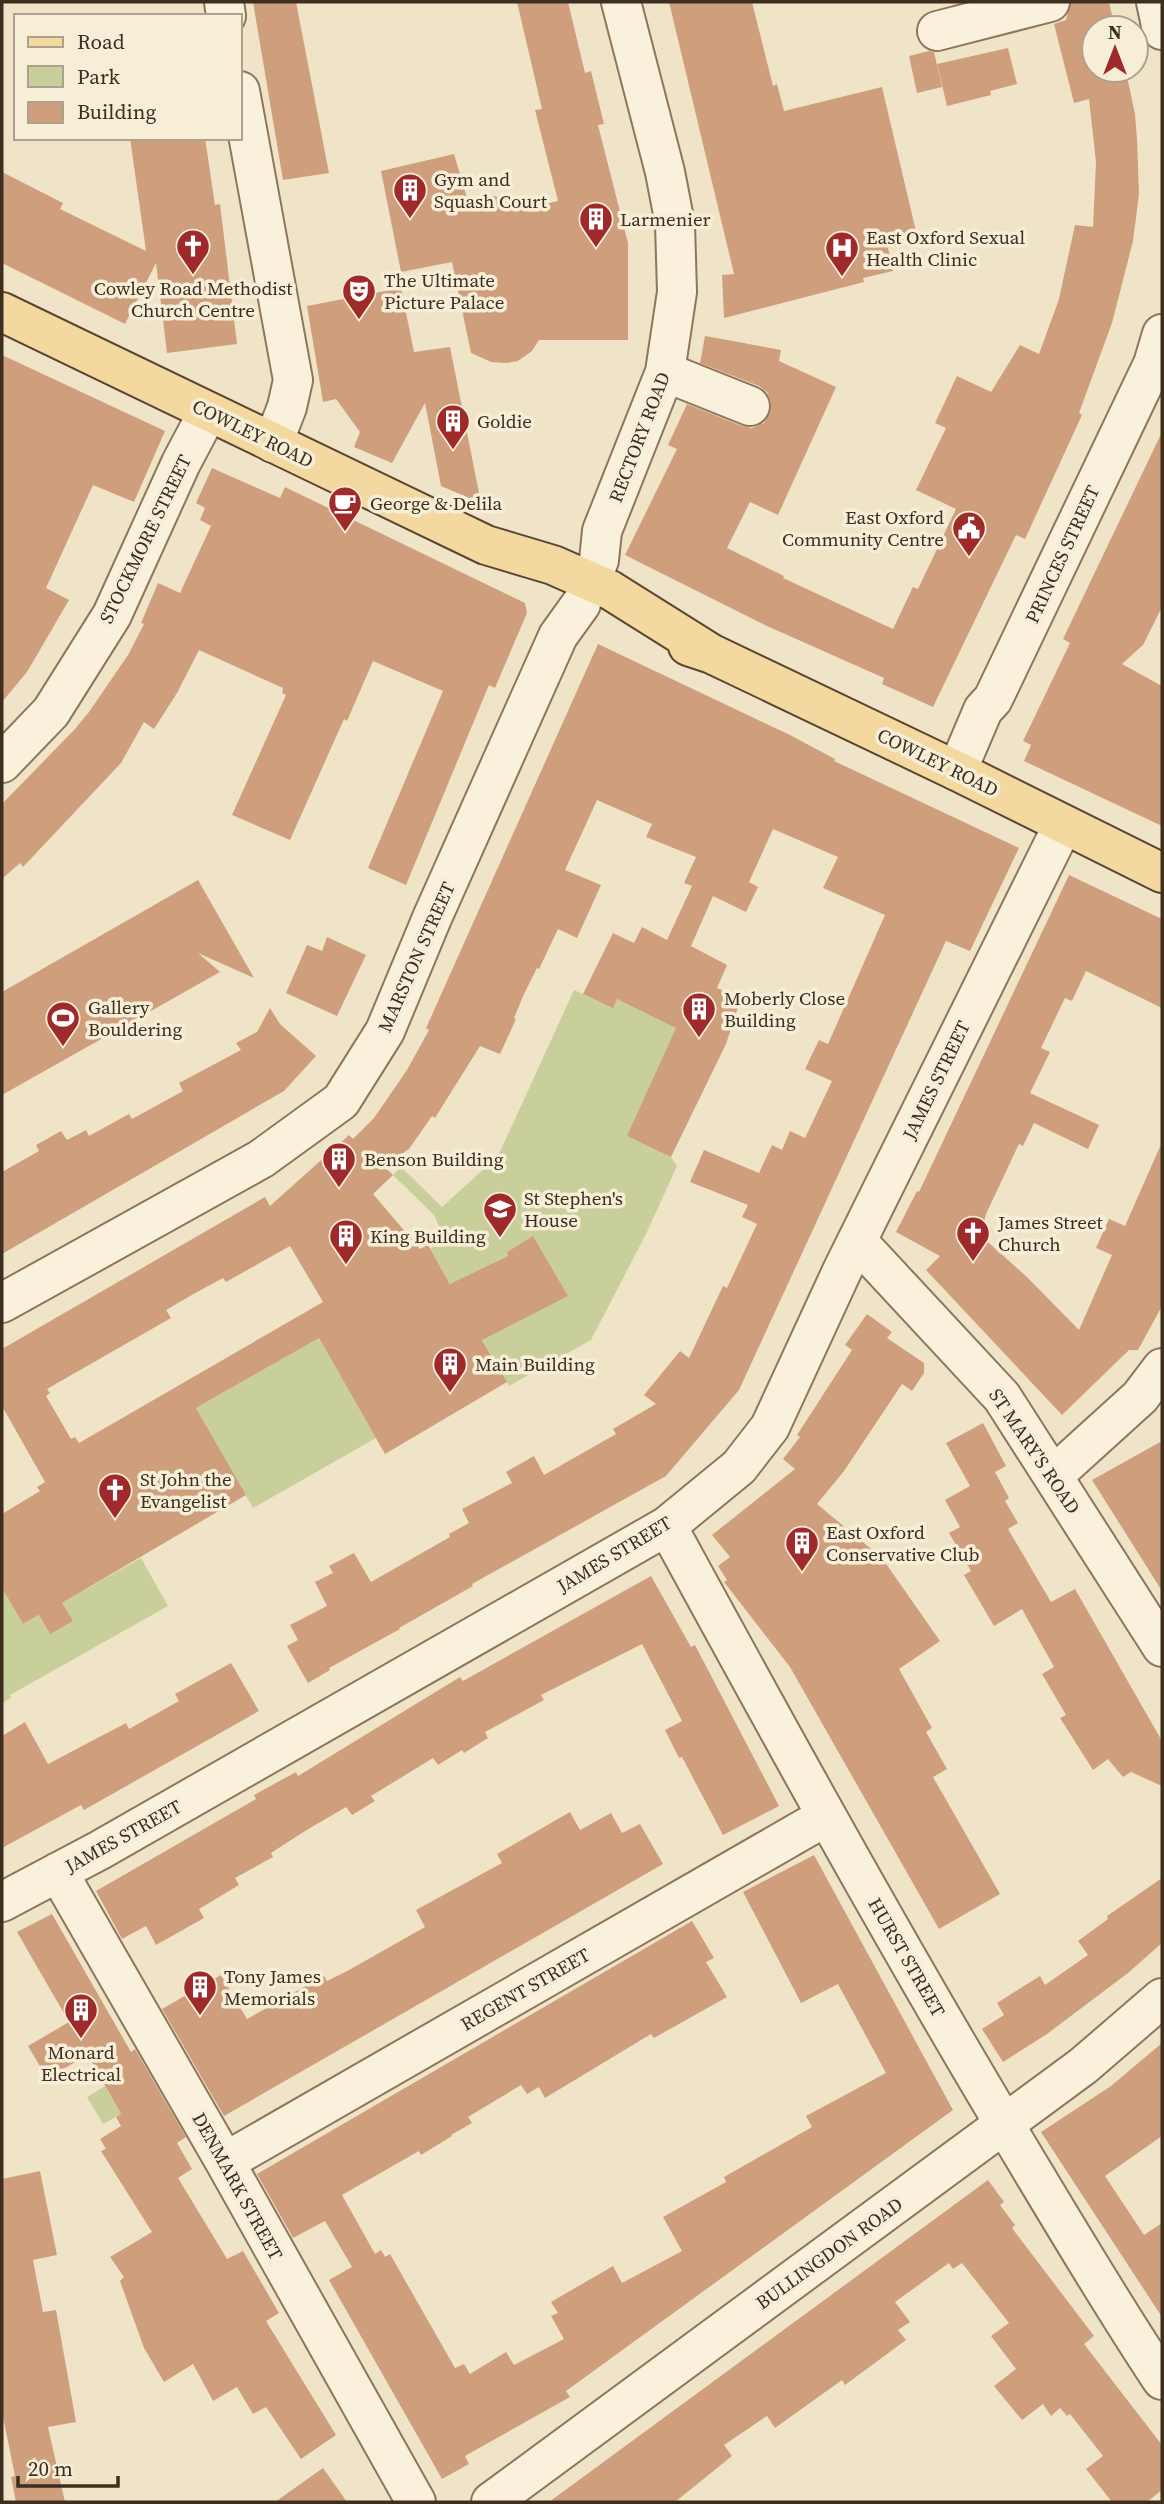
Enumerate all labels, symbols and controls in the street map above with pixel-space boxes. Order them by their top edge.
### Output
legend [14,14,242,140]
north arrow [1080,14,1150,84]
text: N [1108,19,1122,45]
text: Road [77,27,125,56]
text: Park [77,62,121,91]
text: Building [77,97,156,126]
place label: Gym and Squash Court [434,166,548,214]
building icon: Gym and Squash Court [391,171,429,220]
building icon: Larmenier [577,200,615,249]
place label: Larmenier [620,206,711,232]
place label: East Oxford Sexual Health Clinic [866,224,1025,272]
church icon: Cowley Road Methodist Church Centre [174,227,212,276]
hospital icon: East Oxford Sexual Health Clinic [823,229,861,278]
place label: The Ultimate Picture Palace [384,267,505,315]
theatre icon: The Ultimate Picture Palace [340,272,378,321]
place label: Cowley Road Methodist Church Centre [94,275,293,323]
street label: RECTORY ROAD [602,368,676,506]
street label: COWLEY ROAD [188,392,318,474]
building icon: Goldie [434,402,472,451]
place label: Goldie [477,408,532,434]
street label: STOCKMORE STREET [93,450,197,628]
street label: PRINCES STREET [1019,480,1106,627]
cafe icon: George & Delila [326,484,364,533]
place label: George & Delila [370,490,503,516]
place label: East Oxford Community Centre [782,504,944,552]
public building icon: East Oxford Community Centre [950,509,988,558]
street label: COWLEY ROAD [873,721,1003,803]
street label: MARSTON STREET [371,877,461,1036]
place label: Moberly Close Building [724,985,845,1033]
building icon: Moberly Close Building [680,990,718,1039]
place label: Gallery Bouldering [88,994,183,1042]
sports icon: Gallery Bouldering [44,999,82,1048]
street label: JAMES STREET [896,1016,976,1145]
building icon: Benson Building [320,1140,358,1189]
place label: Benson Building [364,1146,504,1172]
place label: St Stephen's House [524,1185,623,1233]
school or university icon: St Stephen's House [481,1190,519,1239]
place label: James Street Church [997,1209,1104,1257]
church icon: James Street Church [954,1214,992,1263]
building icon: King Building [327,1217,365,1266]
place label: King Building [370,1223,486,1249]
building icon: Main Building [431,1345,469,1394]
place label: Main Building [475,1351,595,1377]
street label: ST MARY'S ROAD [983,1383,1087,1519]
place label: St John the Evangelist [140,1466,232,1514]
church icon: St John the Evangelist [96,1471,134,1520]
street label: JAMES STREET [551,1509,677,1599]
place label: East Oxford Conservative Club [826,1519,979,1567]
building icon: East Oxford Conservative Club [783,1524,821,1573]
street label: JAMES STREET [59,1793,186,1879]
street label: HURST STREET [862,1893,952,2022]
street label: REGENT STREET [456,1941,595,2037]
place label: Tony James Memorials [224,1963,321,2011]
building icon: Tony James Memorials [181,1968,219,2017]
building icon: Monard Electrical [62,1991,100,2040]
place label: Monard Electrical [41,2039,122,2087]
street label: DENMARK STREET [187,2107,290,2265]
street label: BULLINGDON ROAD [750,2191,908,2315]
scale bar [18,2444,117,2488]
text: 20 m [28,2454,73,2483]

